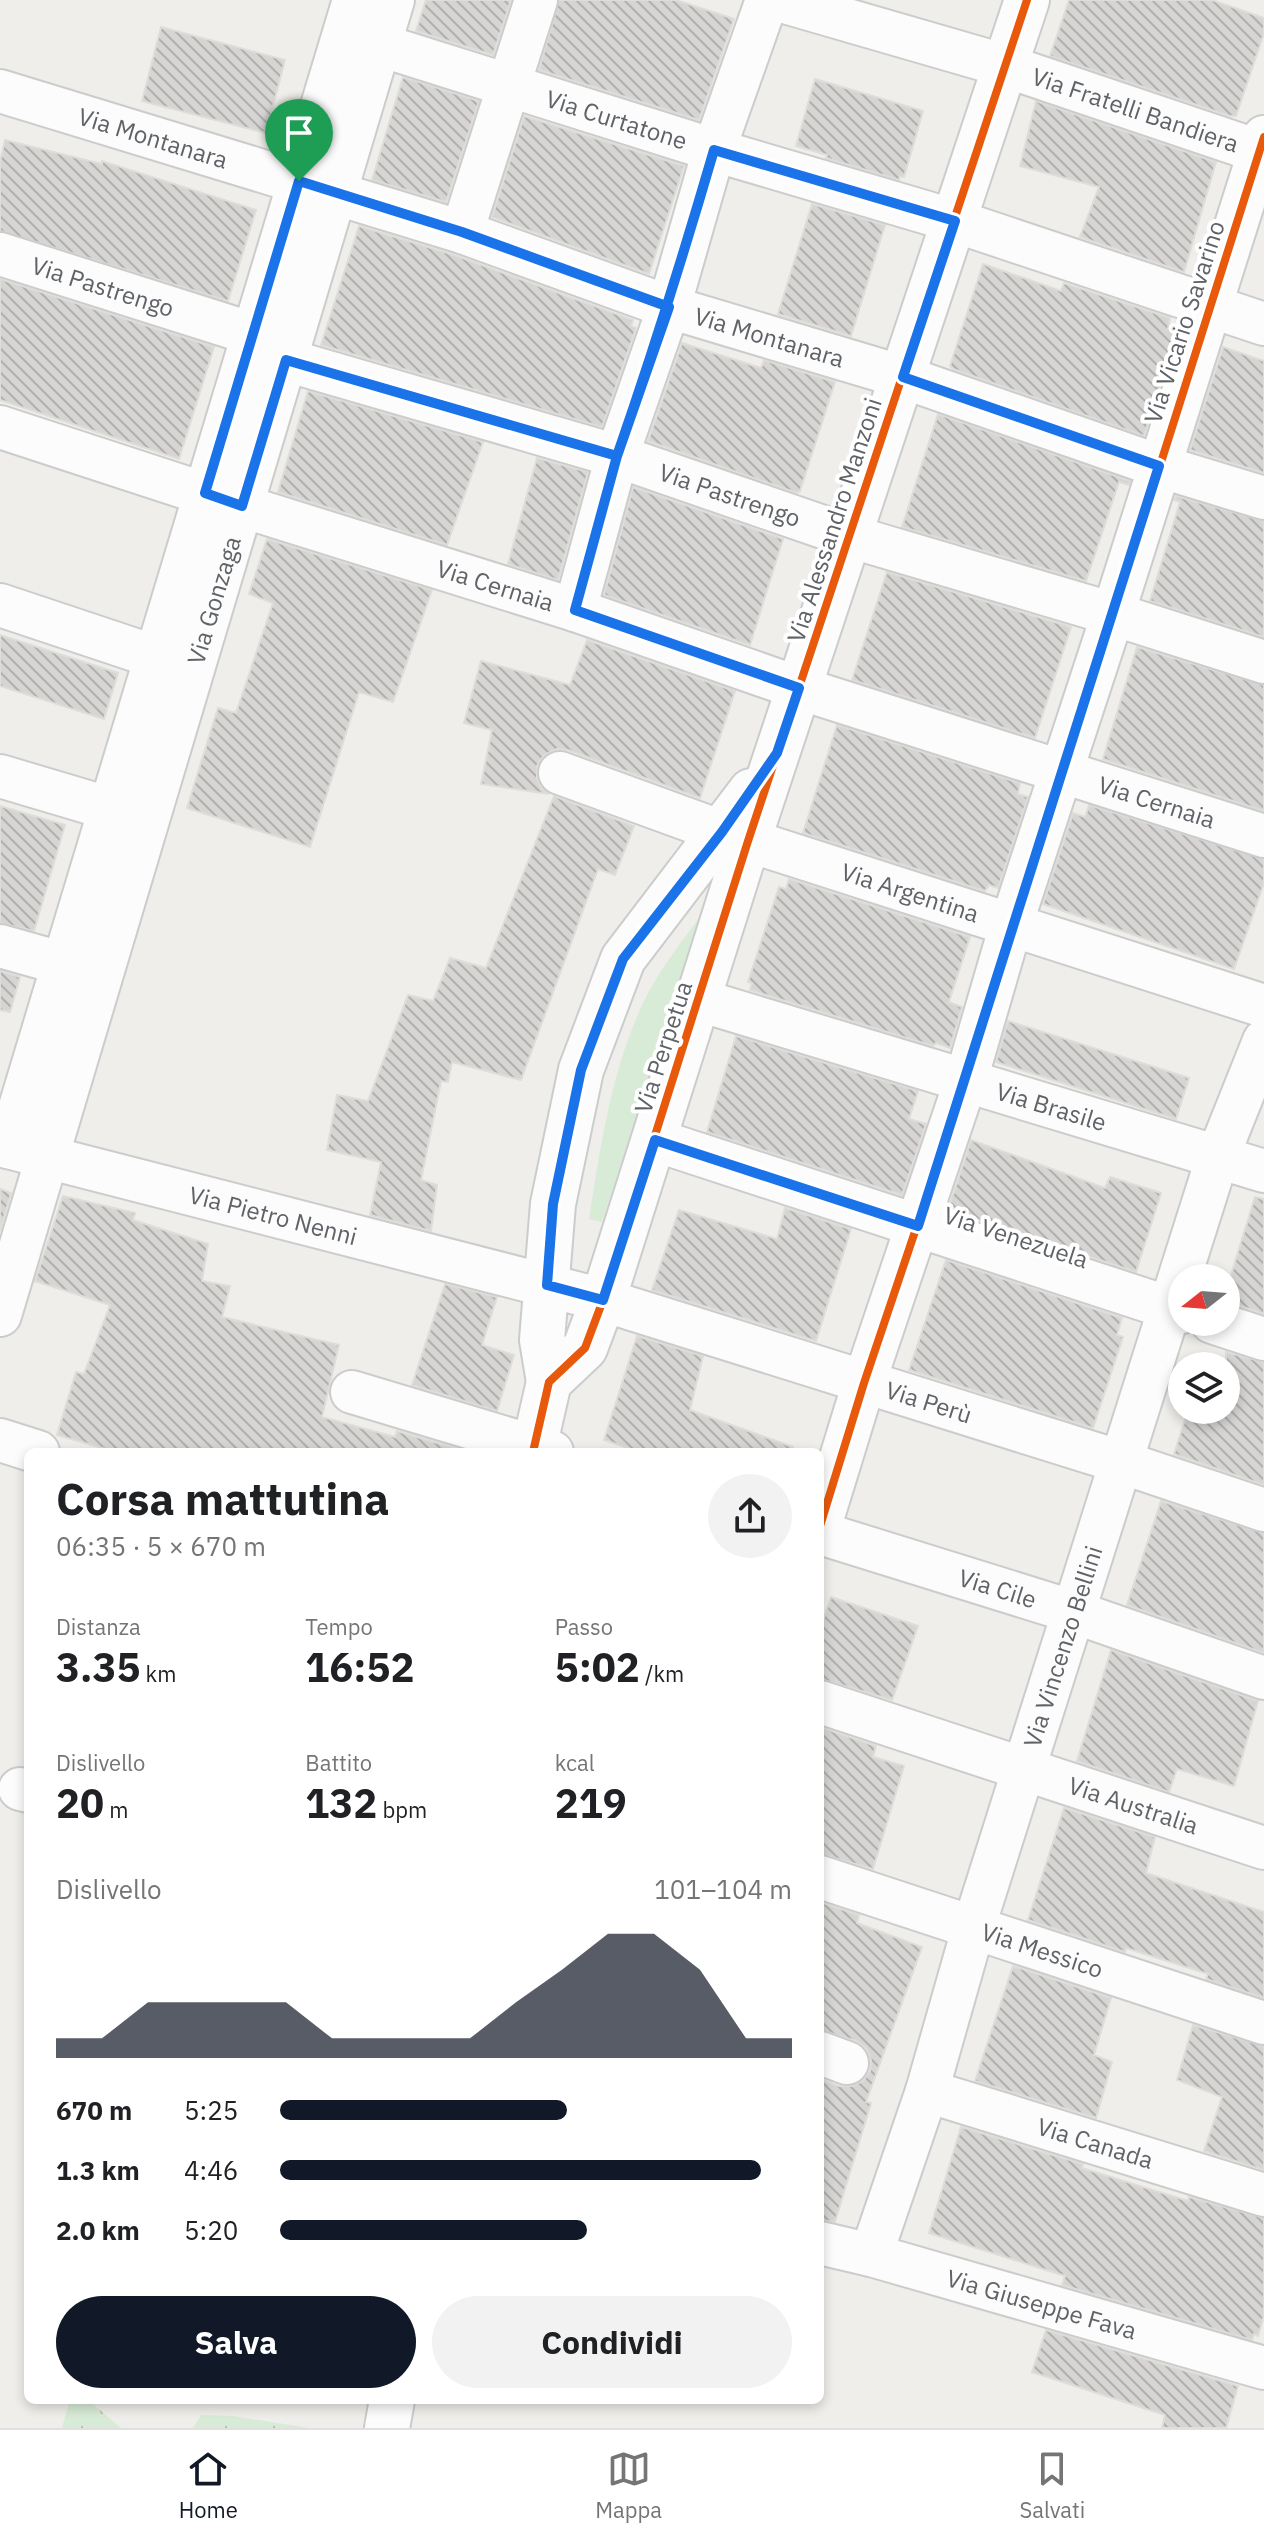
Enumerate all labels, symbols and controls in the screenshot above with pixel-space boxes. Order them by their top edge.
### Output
street label: Via Fratelli Bandiera [1028,60,1243,159]
street label: Via Curtatone [542,82,691,157]
pin [265,99,333,181]
street label: Via Montanara [74,100,232,176]
icon: arrive [277,111,321,155]
street label: Via Vicario Savarino [1136,217,1232,427]
street label: Via Pastrengo [28,249,178,324]
street label: Via Montanara [691,299,848,375]
street label: Via Alessandro Manzoni [779,394,889,646]
street label: Via Pastrengo [655,456,805,534]
street label: Via Gonzaga [179,532,248,668]
street label: Via Cernaia [433,552,558,619]
street label: Via Cernaia [1094,768,1220,836]
street label: Via Argentina [837,855,983,930]
street label: Via Perpetua [627,977,699,1117]
street label: Via Brasile [992,1075,1110,1138]
street label: Via Pietro Nenni [186,1178,361,1252]
street label: Via Venezuela [940,1199,1093,1275]
north arrow [1168,1264,1240,1336]
map controls [1168,1264,1240,1424]
button: layers [1168,1352,1240,1424]
street label: Via Perù [882,1373,976,1430]
text: Corsa mattutina [56,1470,389,1527]
button: share [708,1474,792,1558]
text: 06:35 · 5 × 670 m [56,1529,266,1563]
street label: Via Vincenzo Bellini [1016,1542,1109,1751]
street label: Via Cile [955,1561,1040,1615]
text: Distanza [56,1612,141,1641]
text: Tempo [305,1612,373,1641]
text: Passo [555,1612,613,1641]
text: 3.35 [56,1641,140,1693]
text: 16:52 [305,1641,415,1693]
text: 5:02 [555,1641,640,1693]
text: km [140,1659,176,1688]
text: /km [640,1659,684,1688]
text: Dislivello [56,1748,145,1777]
text: Battito [305,1748,372,1777]
text: kcal [555,1748,595,1777]
street label: Via Australia [1064,1769,1203,1841]
text: 20 [56,1777,104,1829]
text: 132 [305,1777,377,1829]
text: 219 [555,1777,627,1829]
text: m [104,1795,128,1824]
text: bpm [377,1795,427,1824]
text: Dislivello [56,1872,162,1906]
text: 101–104 m [654,1872,792,1906]
street label: Via Messico [977,1915,1107,1985]
text: 670 m [56,2093,132,2127]
text: 5:25 [184,2093,238,2127]
street label: Via Canada [1033,2110,1157,2176]
text: 1.3 km [56,2153,140,2187]
text: 4:46 [184,2153,238,2187]
text: 2.0 km [56,2213,140,2247]
text: 5:20 [184,2213,238,2247]
street label: Via Giuseppe Fava [943,2262,1141,2347]
button: Salva [56,2296,416,2388]
button: Condividi [432,2296,792,2388]
tab: Home [179,2447,238,2524]
tab: Mappa [595,2447,662,2524]
tab: Salvati [1019,2447,1085,2524]

